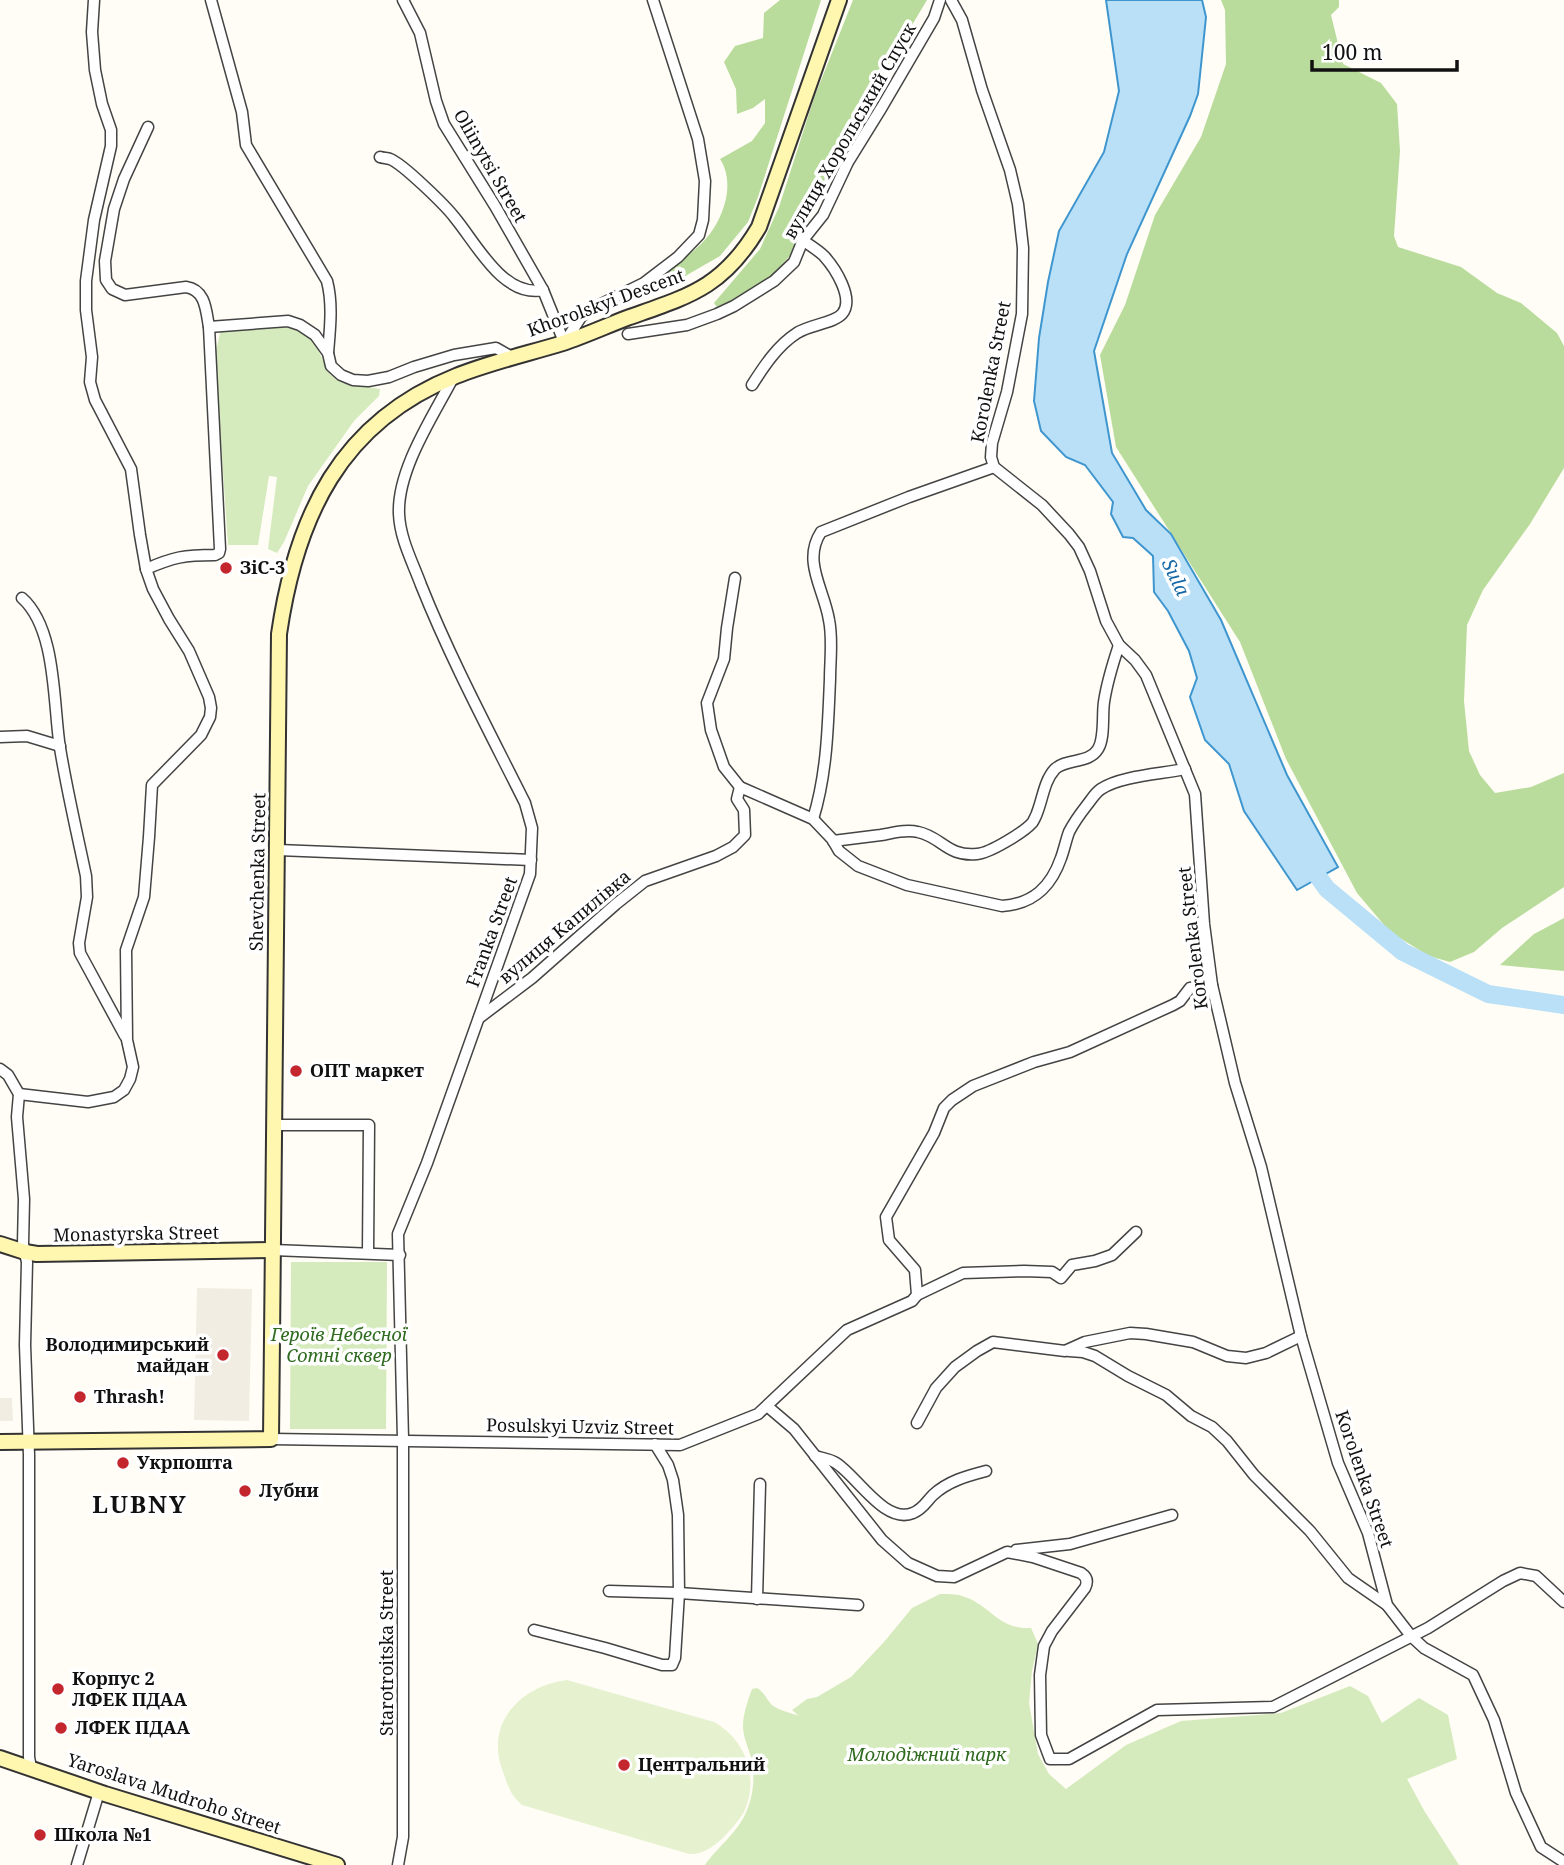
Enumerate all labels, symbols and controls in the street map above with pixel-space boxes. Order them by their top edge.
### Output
street label: вулиця Хорольський Спуск [777,18,921,243]
scale bar [1312,28,1457,72]
text: 100 m [1322,38,1383,66]
street label: Oliinytsi Street [449,105,533,226]
street label: Khorolskyi Descent [524,263,687,342]
street label: Korolenka Street [965,299,1016,445]
water label: Sula [1156,554,1196,600]
place label: ЗіС-3 [240,555,285,579]
marker: ЗіС-3 [218,560,234,576]
street label: Shevchenka Street [244,793,270,951]
street label: вулиця Капилівка [493,864,635,989]
street label: Korolenka Street [1171,865,1213,1011]
street label: Franka Street [460,873,522,990]
place label: ОПТ маркет [310,1058,424,1082]
marker: ОПТ маркет [288,1063,304,1079]
street label: Monastyrska Street [53,1220,219,1246]
park label: Героїв Небесної Сотні сквер [270,1322,409,1367]
place label: Володимирський майдан [46,1332,209,1377]
marker: Володимирський майдан [215,1347,231,1363]
place label: Thrash! [94,1384,165,1408]
marker: Thrash! [72,1389,88,1405]
street label: Korolenka Street [1330,1407,1400,1551]
street label: Posulskyi Uzviz Street [486,1412,674,1440]
place label: Укрпошта [137,1450,233,1474]
marker: Укрпошта [115,1455,131,1471]
place label: Лубни [259,1478,319,1502]
marker: Лубни [237,1483,253,1499]
district label: LUBNY [92,1487,188,1520]
street label: Starotroitska Street [374,1570,398,1736]
place label: Корпус 2 ЛФЕК ПДАА [72,1666,188,1711]
marker: Корпус 2 ЛФЕК ПДАА [50,1681,66,1697]
place label: ЛФЕК ПДАА [75,1715,191,1739]
marker: ЛФЕК ПДАА [53,1720,69,1736]
park label: Молодіжний парк [846,1742,1007,1766]
street label: Yaroslava Mudroho Street [64,1747,284,1839]
place label: Центральний [638,1752,765,1776]
marker: Центральний [616,1757,632,1773]
place label: Школа №1 [54,1822,152,1846]
marker: Школа №1 [32,1827,48,1843]

